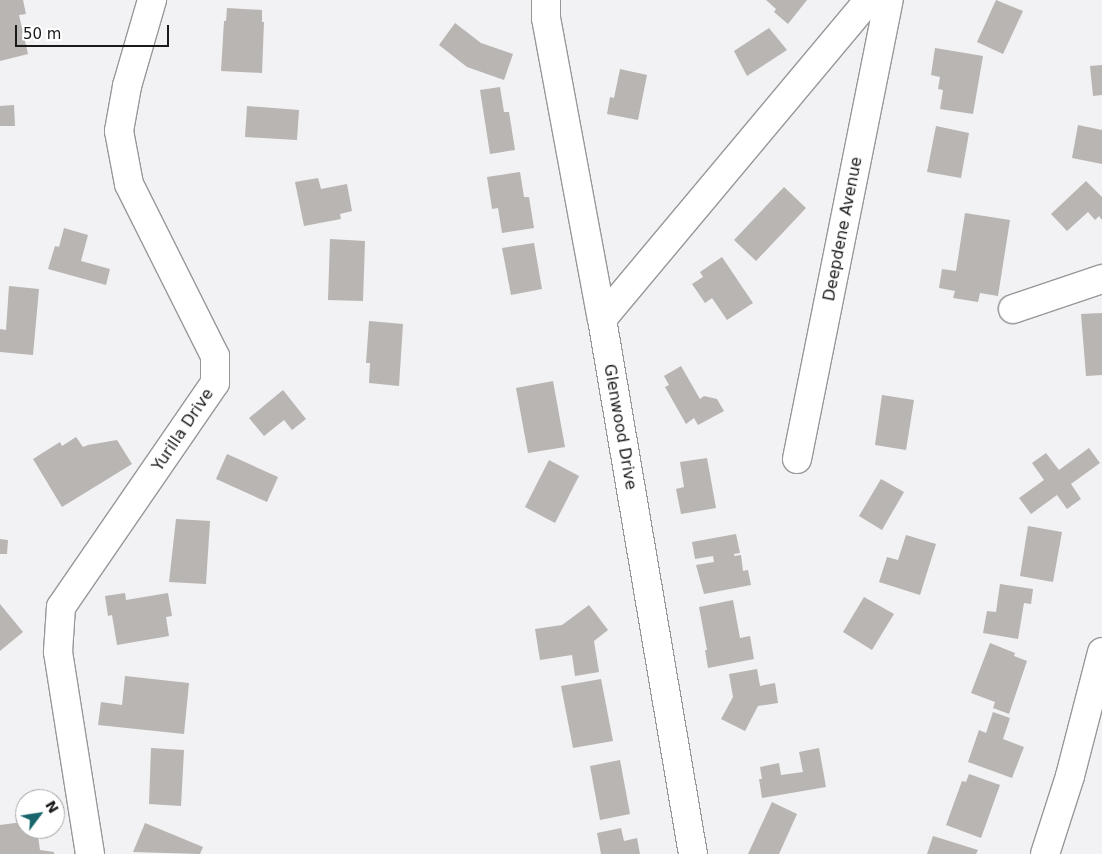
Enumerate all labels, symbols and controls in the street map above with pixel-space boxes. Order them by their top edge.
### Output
scale bar [18,15,171,47]
text: 50 m [23,25,61,43]
street label: Deepdene Avenue [820,155,866,303]
street label: Glenwood Drive [599,363,641,491]
street label: Yurilla Drive [148,385,218,475]
north arrow [15,789,65,839]
text: N [42,798,62,816]

